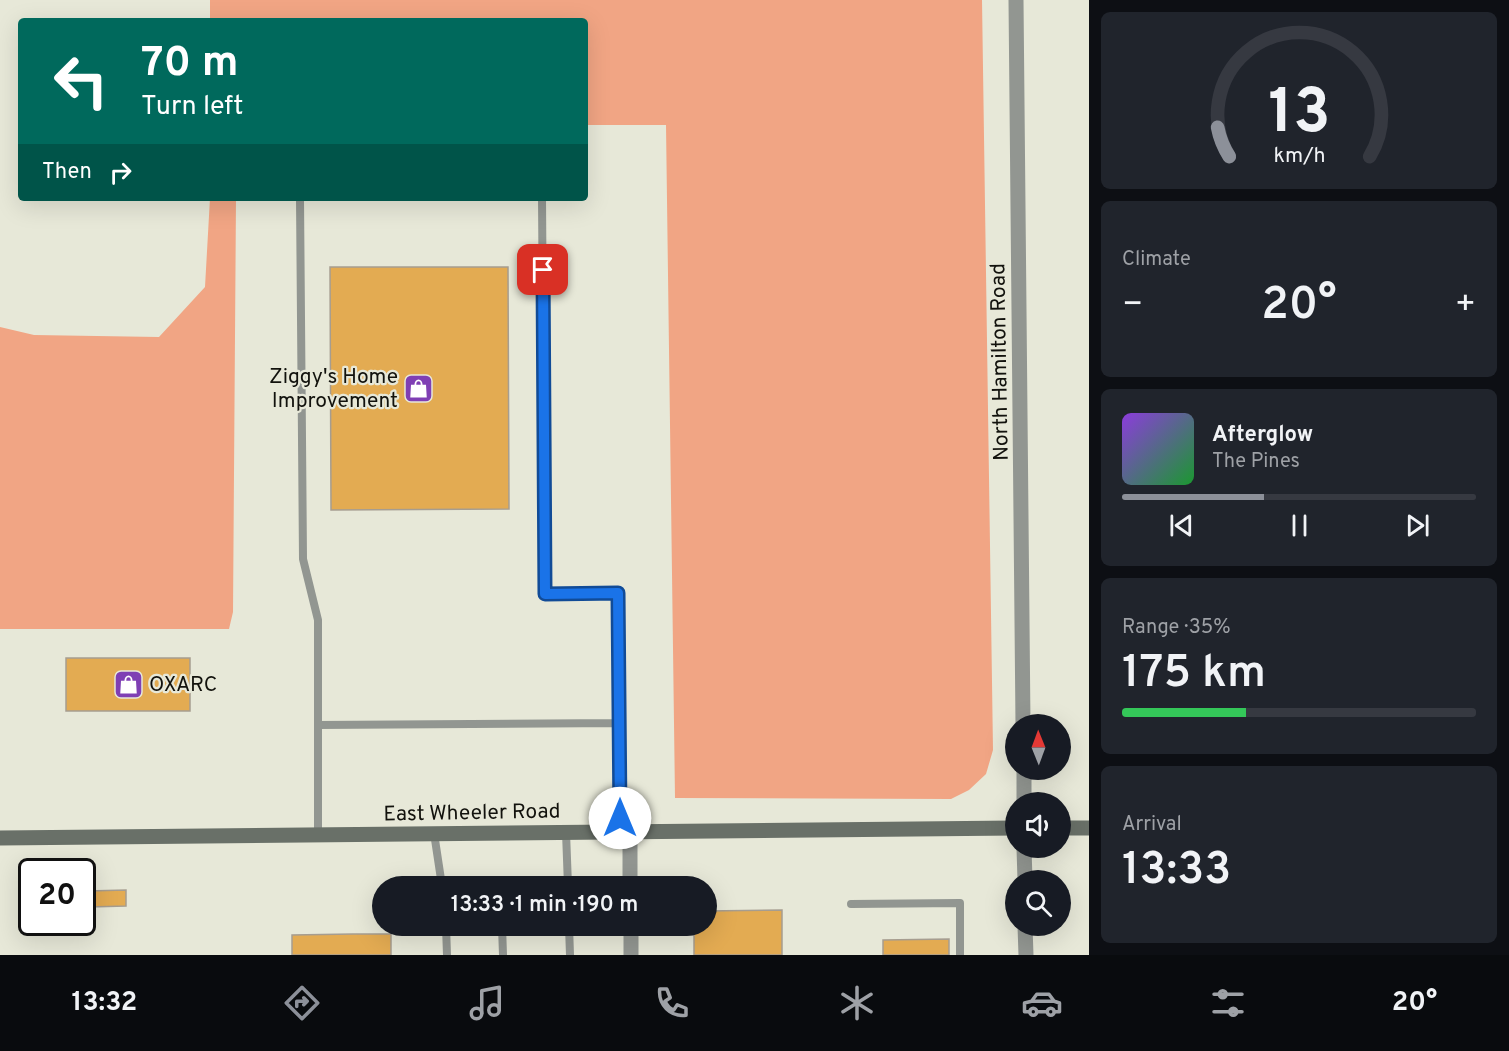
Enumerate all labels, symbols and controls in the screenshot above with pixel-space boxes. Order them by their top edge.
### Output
text: 70 m [141,38,239,91]
icon: left [42,42,120,120]
text: 13 [1268,76,1330,155]
text: Turn left [141,90,243,124]
text: km/h [1273,144,1325,171]
icon: right [104,156,137,189]
text: Then [42,159,92,186]
pin [517,244,568,295]
text: Climate [1122,247,1191,273]
icon: arrive [526,253,559,286]
street label: North Hamilton Road [985,263,1016,461]
text: 20° [1261,278,1337,335]
text: − [1122,285,1143,327]
text: + [1455,285,1476,327]
place label: Ziggy's Home Improvement [269,364,398,415]
shop icon: Ziggy's Home Improvement [403,372,435,404]
text: Afterglow [1212,422,1313,449]
text: The Pines [1212,449,1300,475]
icon: previous [1165,509,1198,542]
icon: pause [1283,509,1316,542]
icon: next [1401,509,1434,542]
text: Range · 35% [1122,615,1231,641]
text: 175 km [1122,646,1266,703]
shop icon: OXARC [112,668,144,700]
place label: OXARC [149,672,217,699]
north arrow [1005,714,1071,780]
map controls [1005,714,1071,936]
position arrow [588,786,652,850]
button: sound [1005,792,1071,858]
street label: East Wheeler Road [383,798,561,829]
text: Arrival [1122,812,1182,838]
text: 13:33 [1122,843,1231,900]
speed limit sign: 20 [18,858,96,936]
button: search [1005,870,1071,936]
text: 13:33 · 1 min · 190 m [451,892,638,919]
icon: directions [281,982,323,1024]
icon: music [466,982,508,1024]
icon: phone [651,982,693,1024]
icon: climate [836,982,878,1024]
icon: car [1021,982,1063,1024]
icon: filters [1207,982,1249,1024]
text: 13:32 [72,986,137,1020]
text: 20° [1392,986,1437,1020]

